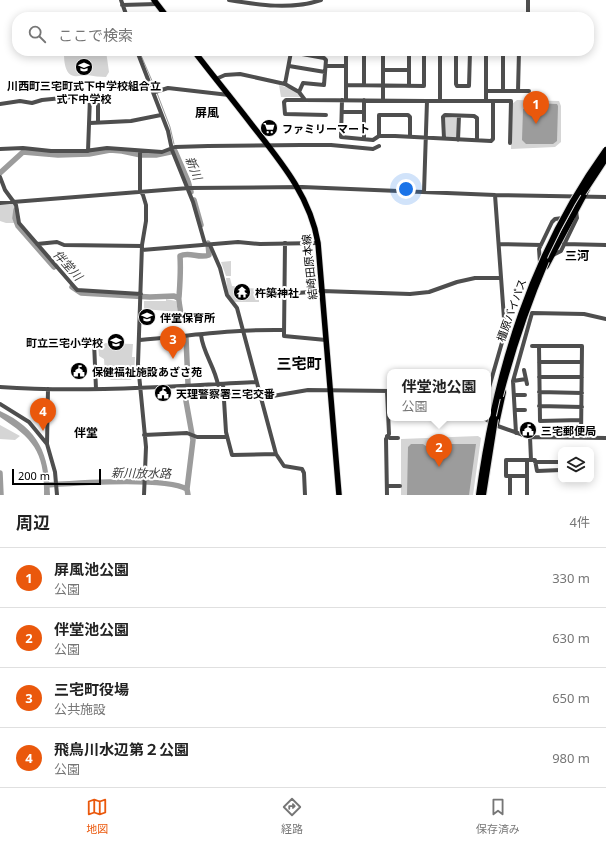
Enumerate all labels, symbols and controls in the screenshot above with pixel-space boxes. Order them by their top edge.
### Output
search box [12,12,594,56]
icon: search [26,23,48,45]
text: ここで検索 [58,25,133,45]
school or university icon: 川西町三宅町式下中学校組合立 式下中学校 [74,57,94,77]
place label: 川西町三宅町式下中学校組合立 式下中学校 [7,78,161,106]
pin: 1 [523,91,549,124]
district label: 屏風 [195,104,219,121]
supermarket icon: ファミリーマート [259,118,279,138]
place label: ファミリーマート [282,121,370,136]
water label: 新川 [182,154,207,184]
your location [396,179,416,199]
street label: 結崎田原本線 [298,233,320,301]
water label: 伴堂川 [50,246,88,286]
district label: 三河 [565,247,589,264]
street label: 橿原バイパス [493,277,529,343]
temple icon: 杵築神社 [232,282,252,302]
place label: 杵築神社 [255,285,299,300]
school or university icon: 伴堂保育所 [137,307,157,327]
place label: 伴堂保育所 [160,310,215,325]
pin: 3 [160,326,186,359]
school or university icon: 町立三宅小学校 [106,332,126,352]
place label: 町立三宅小学校 [26,335,103,350]
district label: 三宅町 [276,353,322,373]
public building icon: 保健福祉施設あざさ苑 [69,361,89,381]
place label: 保健福祉施設あざさ苑 [92,364,202,379]
popup [387,369,491,421]
text: 伴堂池公園 [401,376,477,396]
public building icon: 天理警察署三宅交番 [153,383,173,403]
place label: 天理警察署三宅交番 [176,386,275,401]
text: 公園 [401,397,428,415]
pin: 4 [30,398,56,431]
public building icon: 三宅郵便局 [518,420,538,440]
place label: 三宅郵便局 [541,423,596,438]
district label: 伴堂 [74,424,98,441]
pin: 2 [426,434,452,467]
map controls [558,447,594,483]
button: layers [558,447,594,483]
water label: 新川放水路 [111,464,172,482]
scale bar [12,467,101,486]
text: 200 m [18,468,50,483]
text: 周辺 [16,511,50,534]
text: 4件 [570,513,590,531]
text: 屏風池公園 [54,559,129,579]
text: 1 [25,569,33,587]
text: 330 m [552,569,590,587]
text: 公園 [54,580,80,598]
text: 伴堂池公園 [54,619,129,639]
text: 2 [25,629,33,647]
text: 630 m [552,629,590,647]
text: 公園 [54,640,80,658]
text: 三宅町役場 [54,679,129,699]
text: 3 [25,689,33,707]
text: 650 m [552,689,590,707]
text: 公共施設 [54,700,106,718]
text: 飛鳥川水辺第２公園 [54,739,189,759]
text: 4 [25,749,33,767]
text: 980 m [552,749,590,767]
text: 公園 [54,760,80,778]
tab: 地図 [86,796,108,836]
tab: 経路 [281,796,303,836]
tab: 保存済み [476,796,520,836]

